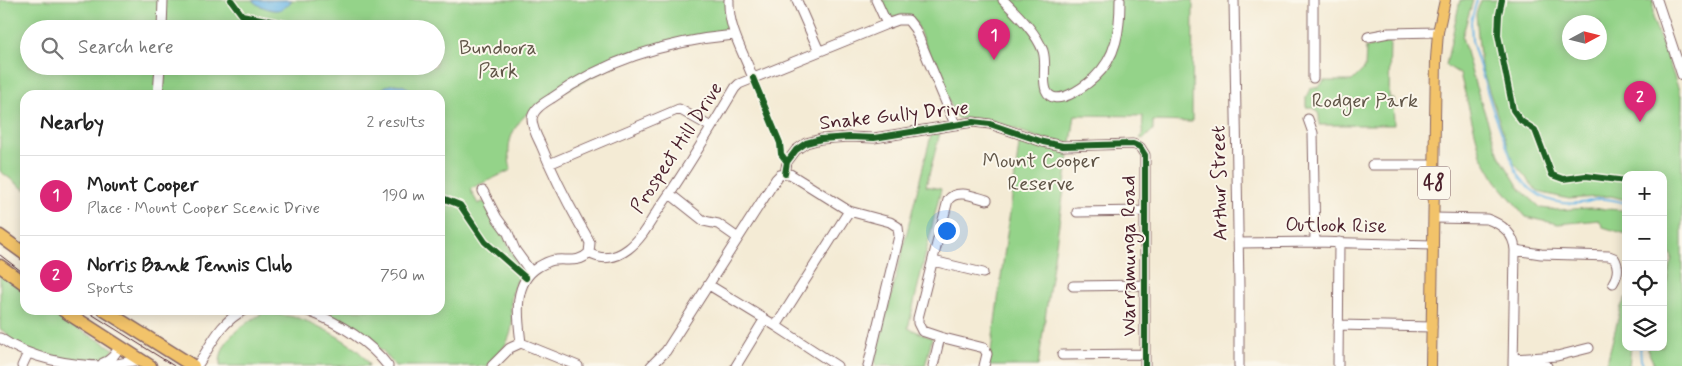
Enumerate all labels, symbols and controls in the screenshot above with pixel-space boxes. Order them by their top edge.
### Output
north arrow [1562,15,1607,60]
pin: 1 [978,19,1010,60]
search box [20,20,445,75]
icon: search [38,34,66,62]
text: Search here [78,35,174,60]
park label: Bundoora Park [459,35,537,85]
street label: Prospect Hill Drive [624,77,730,219]
pin: 2 [1624,81,1656,122]
park label: Rodger Park [1312,88,1418,116]
street label: Snake Gully Drive [818,95,970,137]
text: Nearby [40,109,104,137]
text: 2 results [367,112,425,133]
street label: Arthur Street [1205,125,1235,241]
park label: Mount Cooper Reserve [982,148,1100,198]
road number: 48 [1418,167,1450,200]
map controls [1622,171,1667,351]
button: + [1622,171,1667,216]
text: Mount Cooper [87,173,198,198]
street label: Warramunga Road [1116,175,1144,337]
text: 1 [52,185,60,206]
text: 190 m [382,185,425,206]
text: Place · Mount Cooper Scenic Drive [87,198,320,219]
street label: Outlook Rise [1285,212,1387,240]
button: − [1622,216,1667,261]
your location [934,218,960,244]
text: Norris Bank Tennis Club [87,253,292,278]
button: locate [1622,261,1667,306]
text: 2 [52,265,60,286]
text: 750 m [380,265,425,286]
text: Sports [87,278,133,299]
button: layers [1622,306,1667,351]

